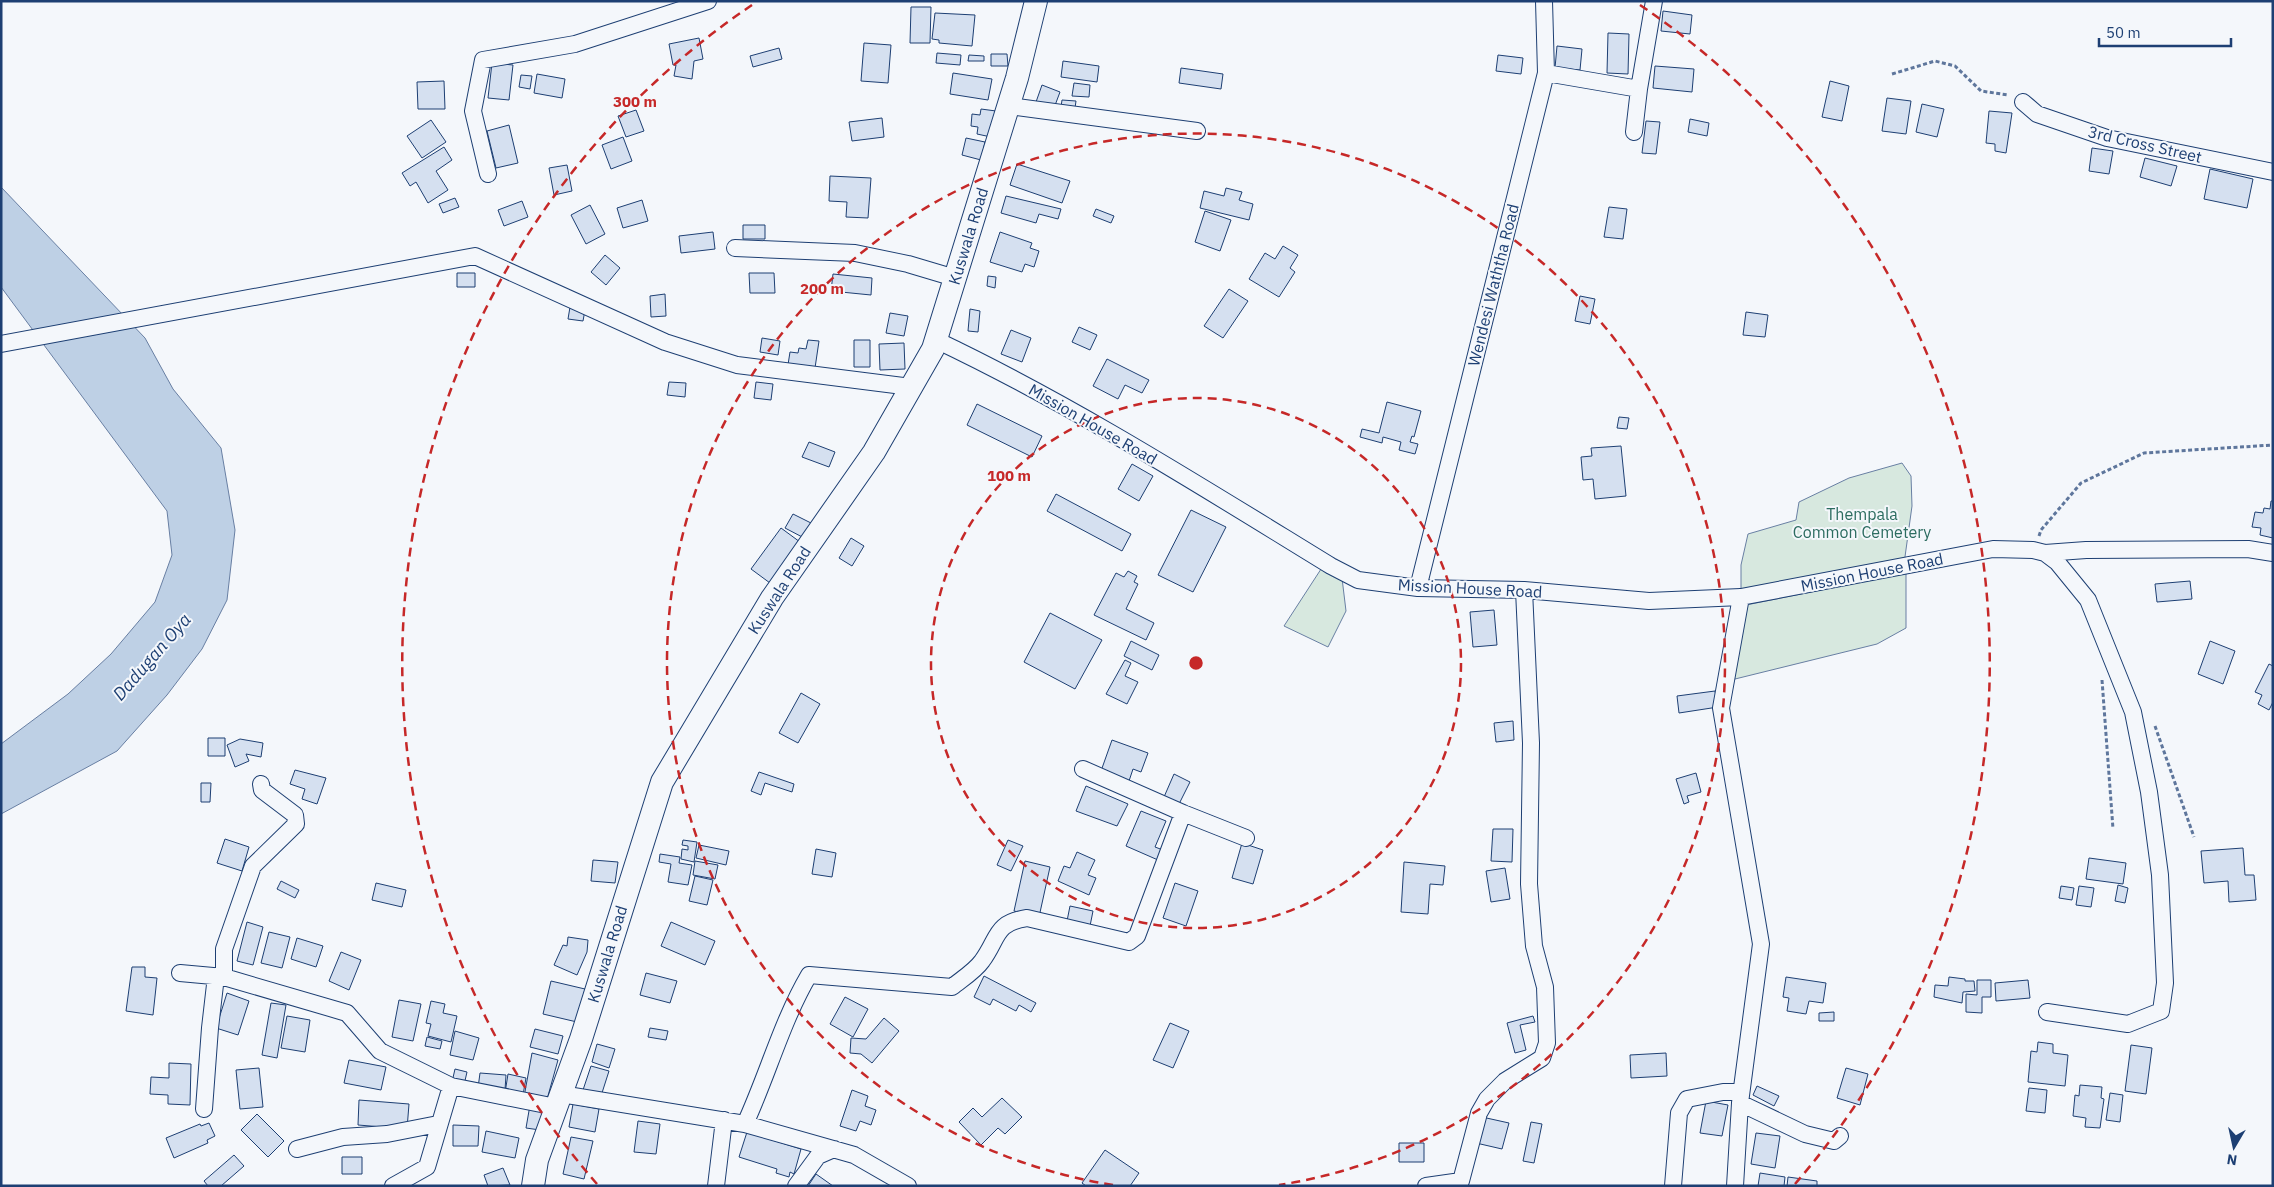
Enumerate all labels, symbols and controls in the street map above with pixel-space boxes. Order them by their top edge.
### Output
scale bar [2099,15,2232,47]
text: 50 m [2106,23,2141,42]
text: 300 m [613,92,657,111]
street label: 3rd Cross Street [2086,121,2204,167]
street label: Kuswala Road [944,185,992,287]
street label: Wendesi Waththa Road [1463,202,1523,368]
text: 200 m [800,279,844,298]
street label: Mission House Road [1025,379,1161,469]
text: 100 m [987,466,1031,485]
park label: Thempala Common Cemetery [1793,504,1931,542]
street label: Kuswala Road [743,542,815,638]
street label: Mission House Road [1799,548,1945,596]
street label: Mission House Road [1397,574,1543,602]
water label: Dadugan Oya [107,608,196,705]
centre of rings [1187,654,1205,672]
street label: Kuswala Road [583,903,631,1005]
north arrow [2209,1122,2259,1172]
text: N [2226,1150,2238,1170]

